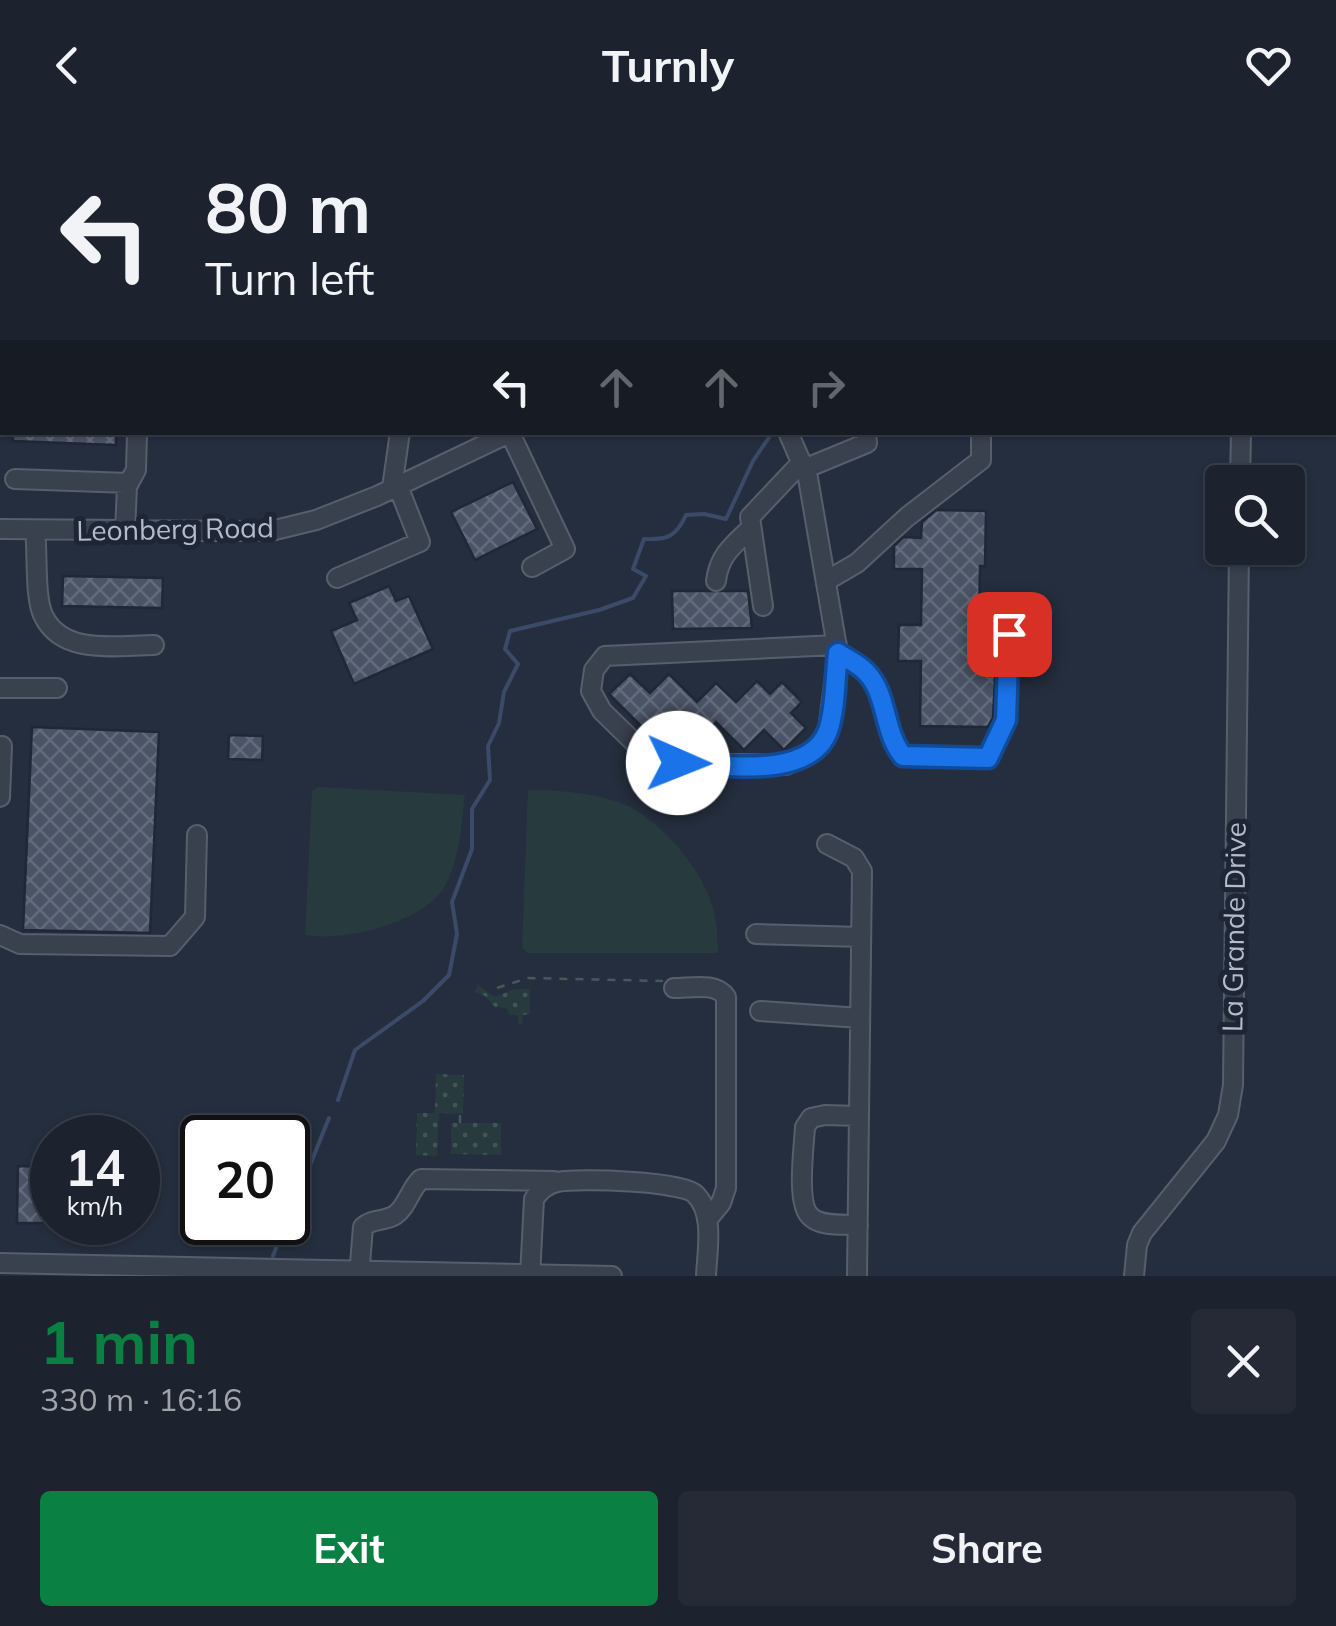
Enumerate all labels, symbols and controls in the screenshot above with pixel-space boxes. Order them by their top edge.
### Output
text: Turnly [602,37,734,93]
icon: back [40,38,95,93]
icon: heart [1241,38,1296,93]
text: 80 m [205,163,371,251]
icon: left [40,170,170,300]
text: Turn left [205,250,374,306]
icon: left [484,360,539,415]
icon: ahead [589,360,644,415]
icon: ahead [694,360,749,415]
icon: right [799,360,854,415]
map controls [1205,465,1305,565]
button: search [1205,465,1305,565]
street label: Leonberg Road [76,509,274,548]
pin [967,592,1052,677]
icon: arrive [982,607,1037,662]
position arrow [626,711,730,815]
street label: La Grande Drive [1214,822,1253,1032]
speed limit sign: 20 [180,1115,310,1245]
text: 14 [65,1136,125,1199]
text: km/h [67,1190,123,1221]
text: 1 min [40,1304,198,1379]
button: close [1191,1309,1296,1414]
text: 330 m · 16:16 [40,1379,242,1419]
button: Exit [40,1491,658,1606]
button: Share [678,1491,1296,1606]

